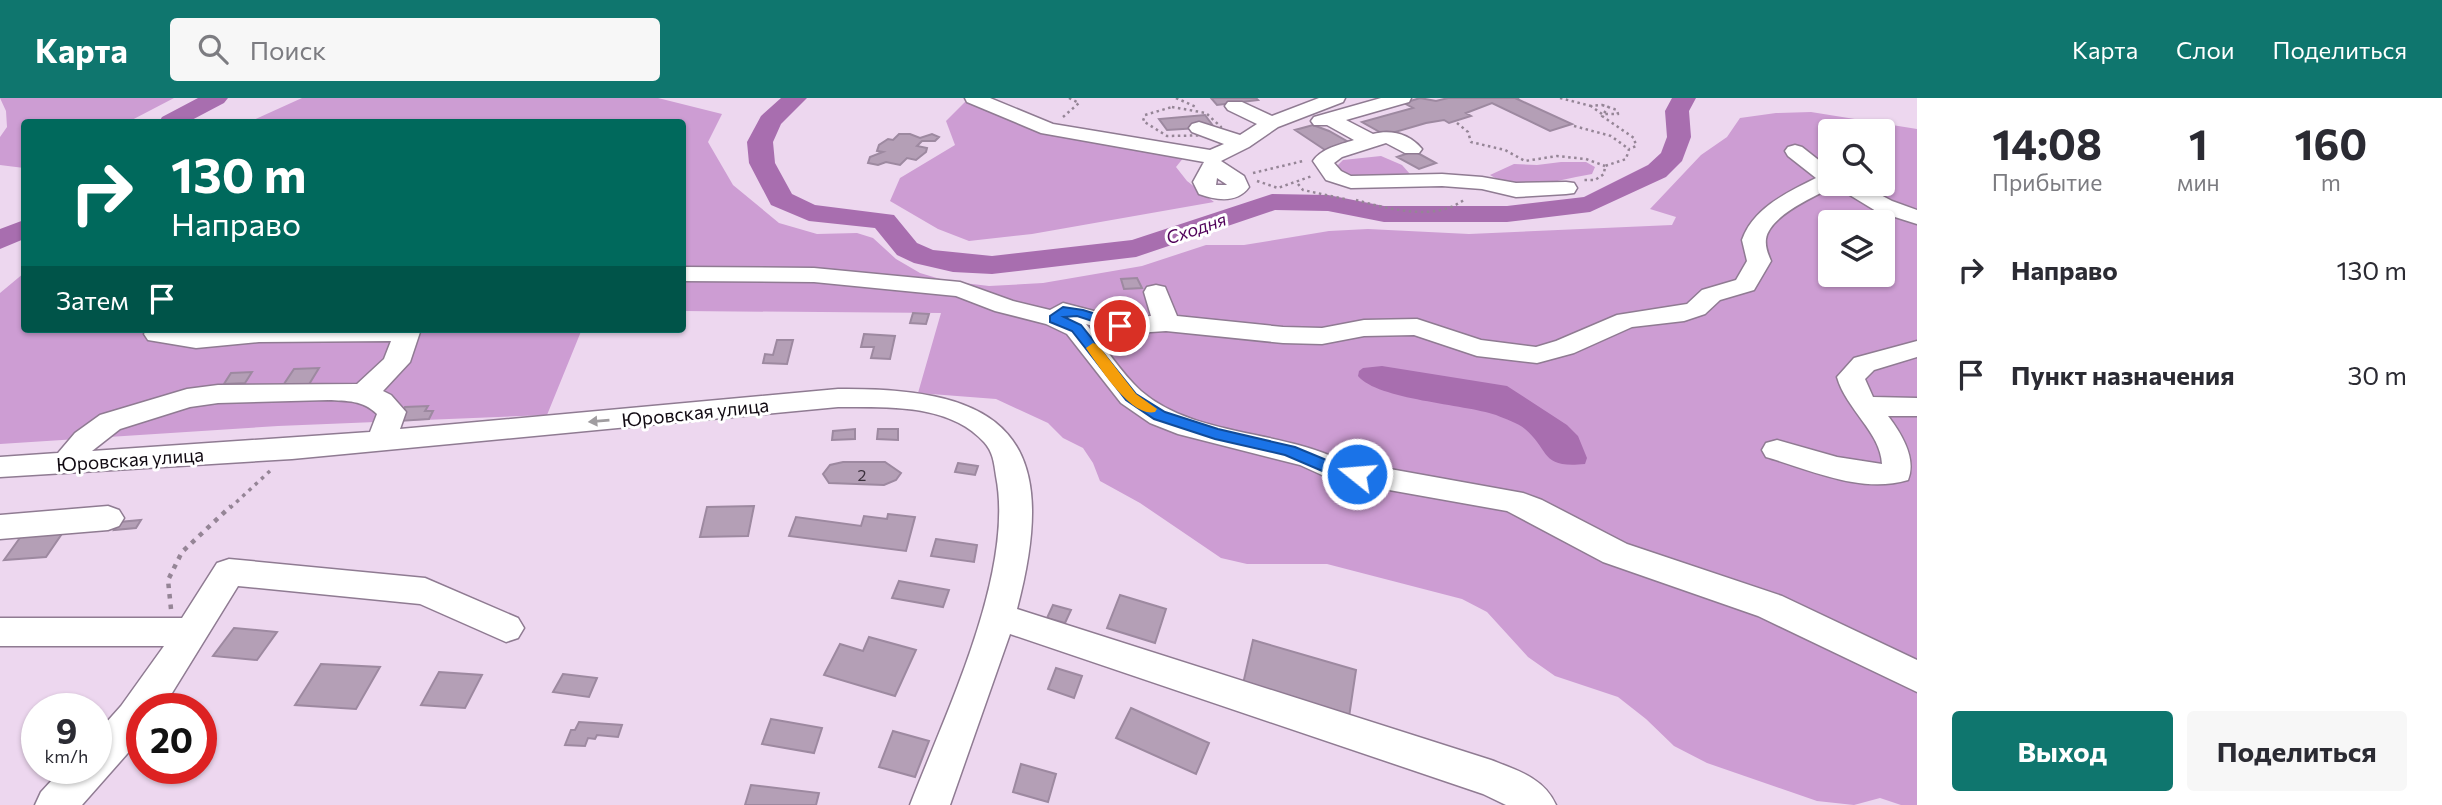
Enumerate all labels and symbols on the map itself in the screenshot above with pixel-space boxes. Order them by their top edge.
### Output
water label: Сходня [1163,207,1229,249]
pin [1090,296,1150,356]
street label: Юровская улица [620,393,770,431]
one-way arrow [588,416,610,427]
position arrow [1320,437,1394,511]
street label: Юровская улица [55,442,205,476]
house number: 2 [858,465,867,484]
speed limit sign: 20 [126,693,217,784]

